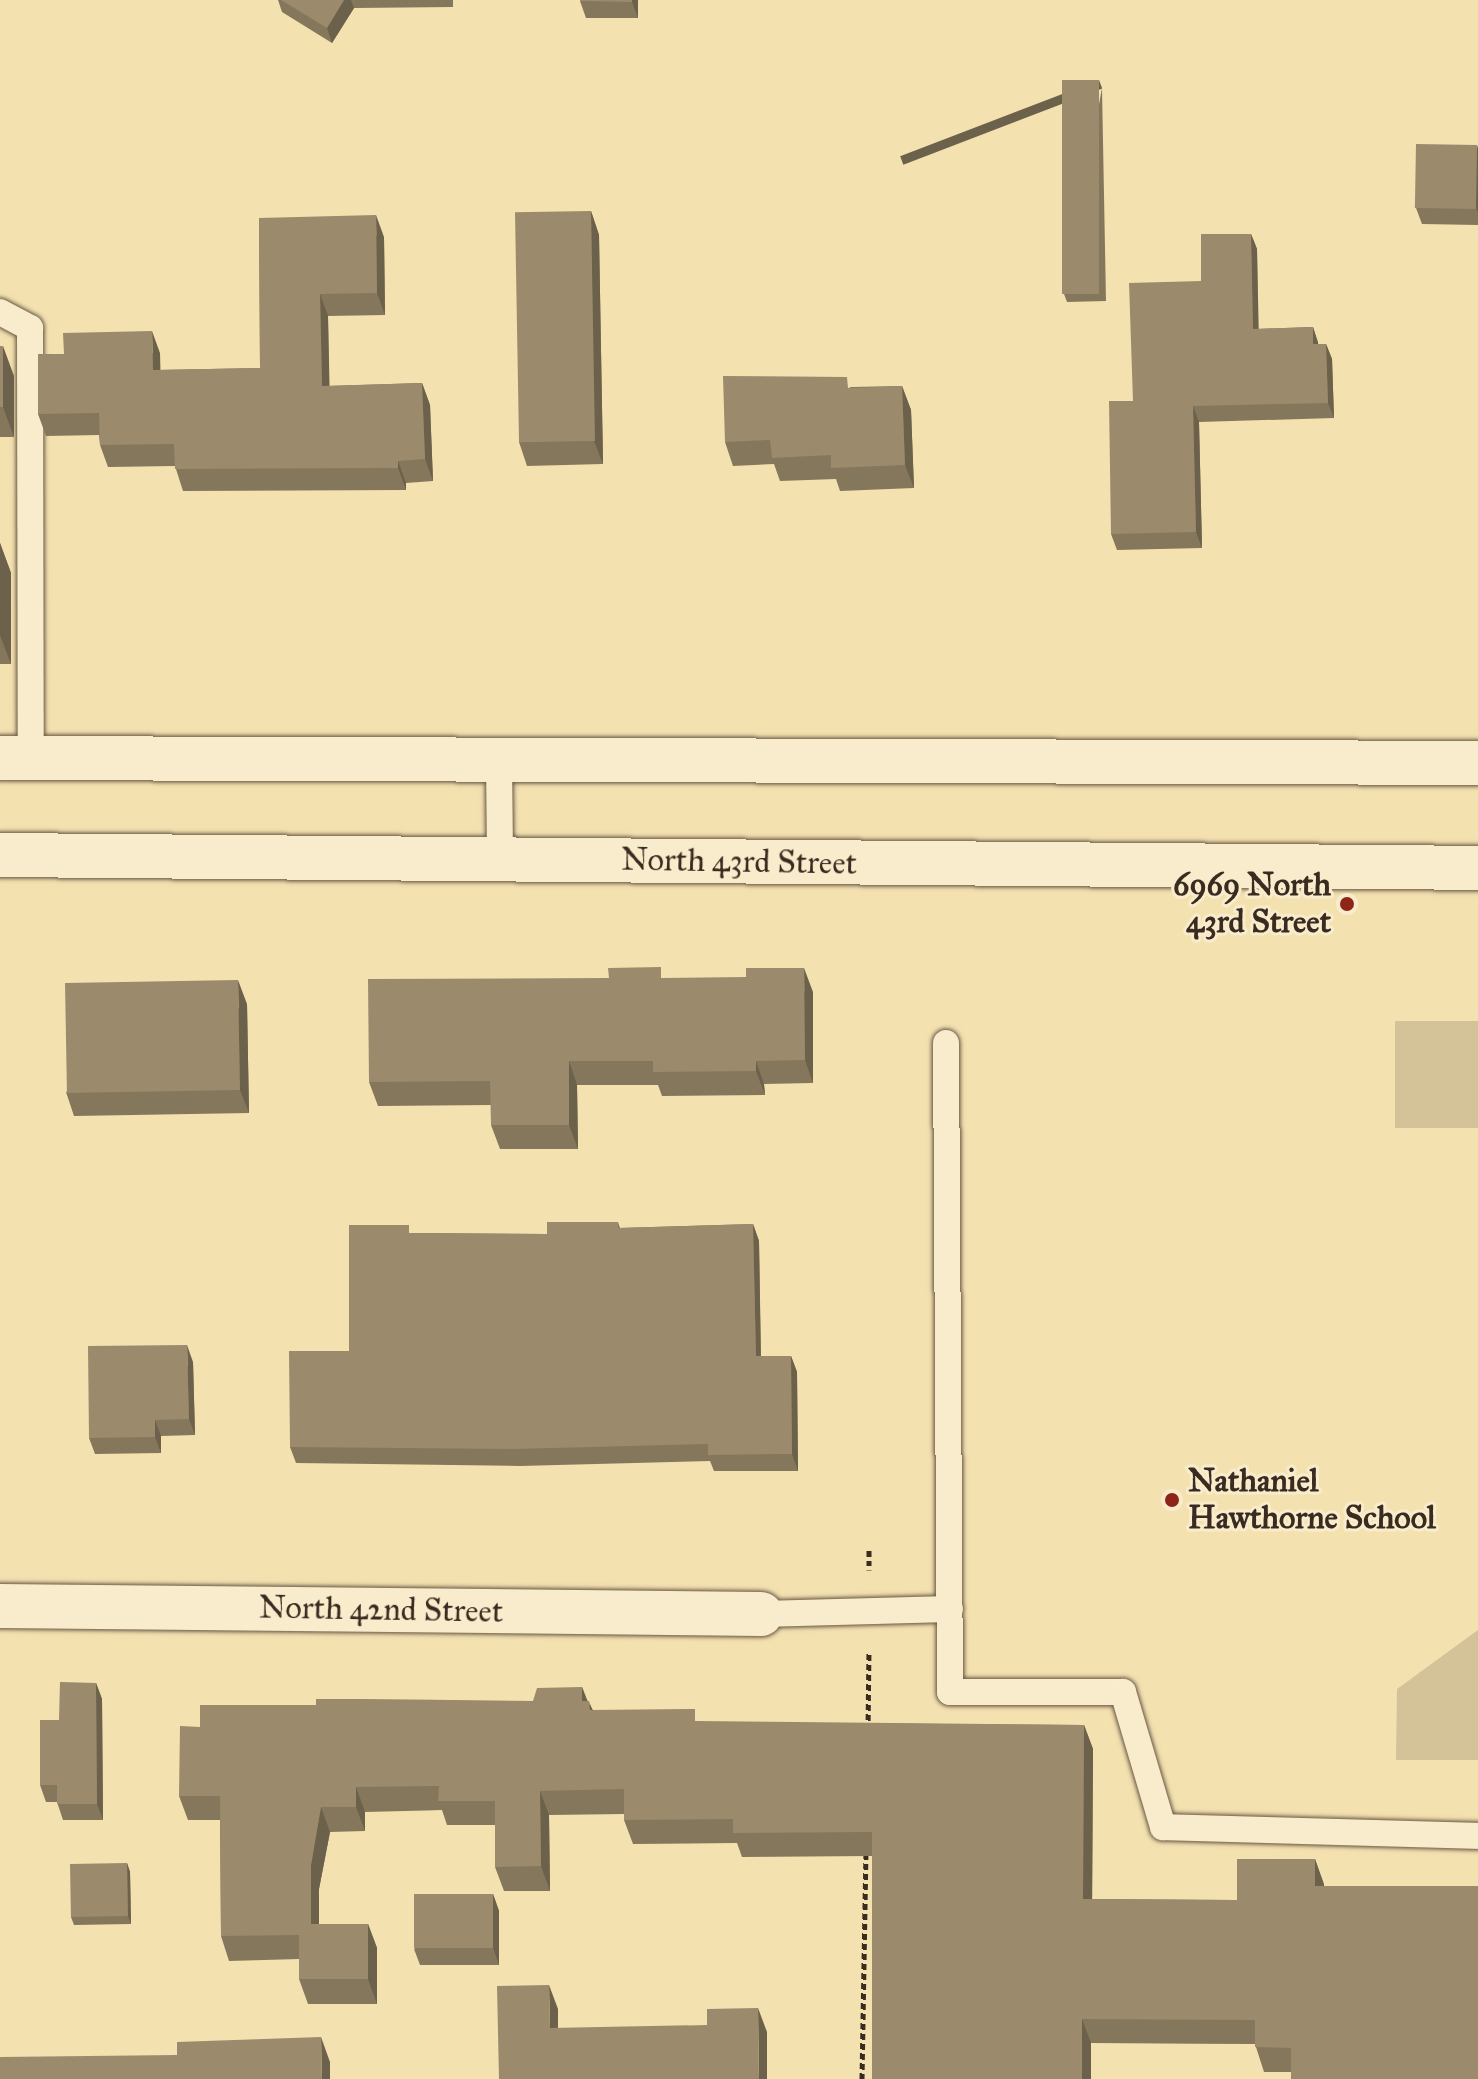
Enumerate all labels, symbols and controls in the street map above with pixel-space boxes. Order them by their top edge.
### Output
street label: North 43rd Street [621,841,857,883]
place label: 6969 North 43rd Street [1173,867,1331,942]
marker: 6969 North 43rd Street [1338,895,1356,913]
place label: Nathaniel Hawthorne School [1188,1463,1436,1538]
marker: Nathaniel Hawthorne School [1163,1491,1181,1509]
street label: North 42nd Street [259,1589,503,1631]

